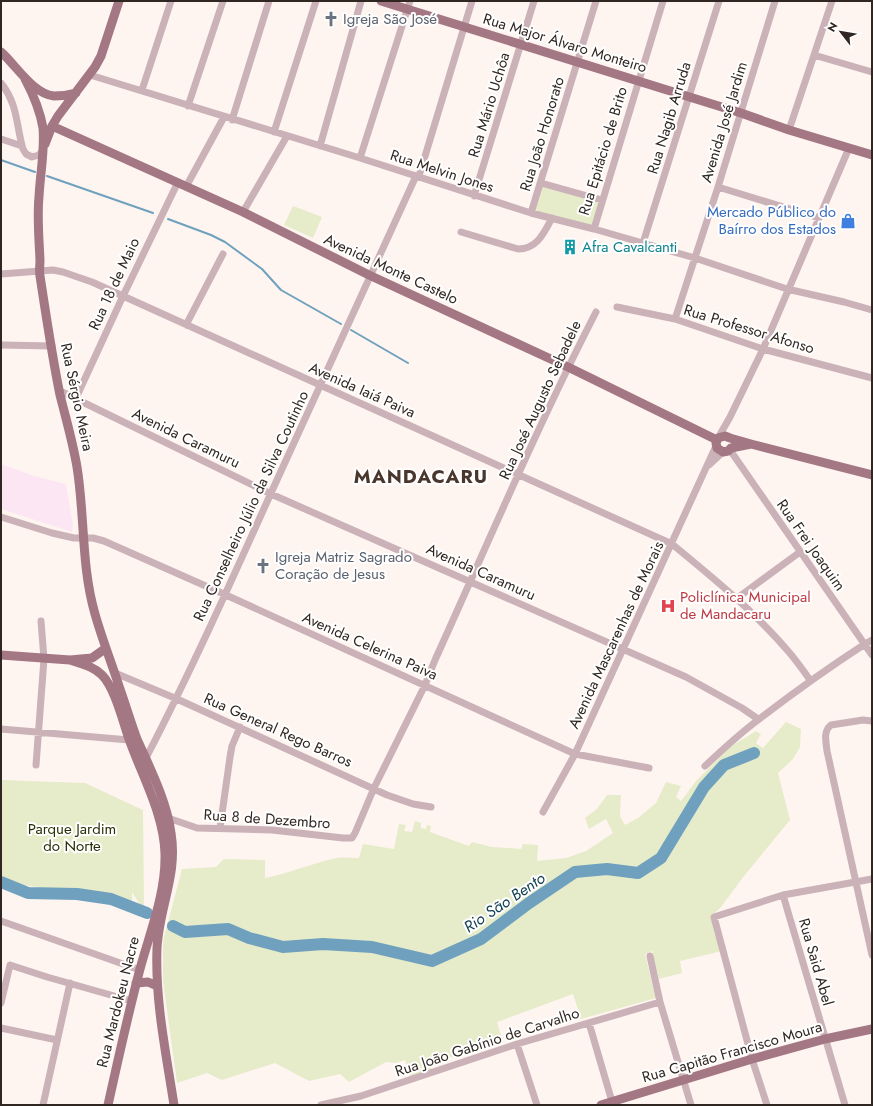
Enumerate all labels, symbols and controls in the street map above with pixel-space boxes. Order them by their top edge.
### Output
place label: Igreja São José [343,8,437,30]
street label: Rua Major Álvaro Monteiro [480,8,650,78]
church icon: Igreja São José [322,10,340,28]
north arrow [821,12,861,52]
text: N [823,19,842,35]
street label: Rua Mário Uchôa [463,50,515,160]
street label: Rua Nagib Arruda [641,59,697,177]
street label: Avenida José Jardim [695,59,753,185]
street label: Rua João Honorato [514,74,570,194]
street label: Rua Epitácio de Brito [573,84,633,218]
street label: Rua Melvin Jones [387,144,497,198]
place label: Mercado Público do Baírro dos Estados [707,201,836,240]
shop icon: Mercado Público do Baírro dos Estados [839,212,857,230]
street label: Avenida Monte Castelo [320,228,462,310]
street label: Rua 18 de Maio [83,234,145,334]
place label: Afra Cavalcanti [582,236,678,258]
building icon: Afra Cavalcanti [561,238,579,256]
street label: Rua Professor Afonso [681,299,817,359]
street label: Rua José Augusto Sebadele [493,317,587,483]
street label: Rua Sérgio Meira [55,341,99,453]
street label: Avenida Iaiá Paiva [305,357,419,423]
street label: Rua Conselheiro Júlio da Silva Coutinho [188,387,314,625]
street label: Avenida Caramuru [128,402,244,474]
district label: MANDACARU [354,463,488,490]
street label: Rua Frei Joaquim [771,495,851,595]
street label: Avenida Caramuru [423,538,539,606]
street label: Avenida Mascarenhas de Morais [563,538,669,732]
place label: Igreja Matriz Sagrado Coração de Jesus [275,546,412,585]
church icon: Igreja Matriz Sagrado Coração de Jesus [254,557,272,575]
place label: Policlínica Municipal de Mandacaru [680,586,811,625]
hospital icon: Policlínica Municipal de Mandacaru [659,597,677,615]
street label: Avenida Celerina Paiva [299,606,441,686]
street label: Rua General Rego Barros [200,687,356,773]
street label: Rua 8 de Dezembro [203,804,331,834]
park label: Parque Jardim do Norte [28,818,116,857]
water label: Rio São Bento [459,866,550,938]
street label: Rua Said Abel [793,916,839,1008]
street label: Rua Mardokeu Nacre [91,934,145,1070]
street label: Rua João Gabínio de Carvalho [392,1002,582,1082]
street label: Rua Capitão Francisco Moura [639,1016,825,1088]

